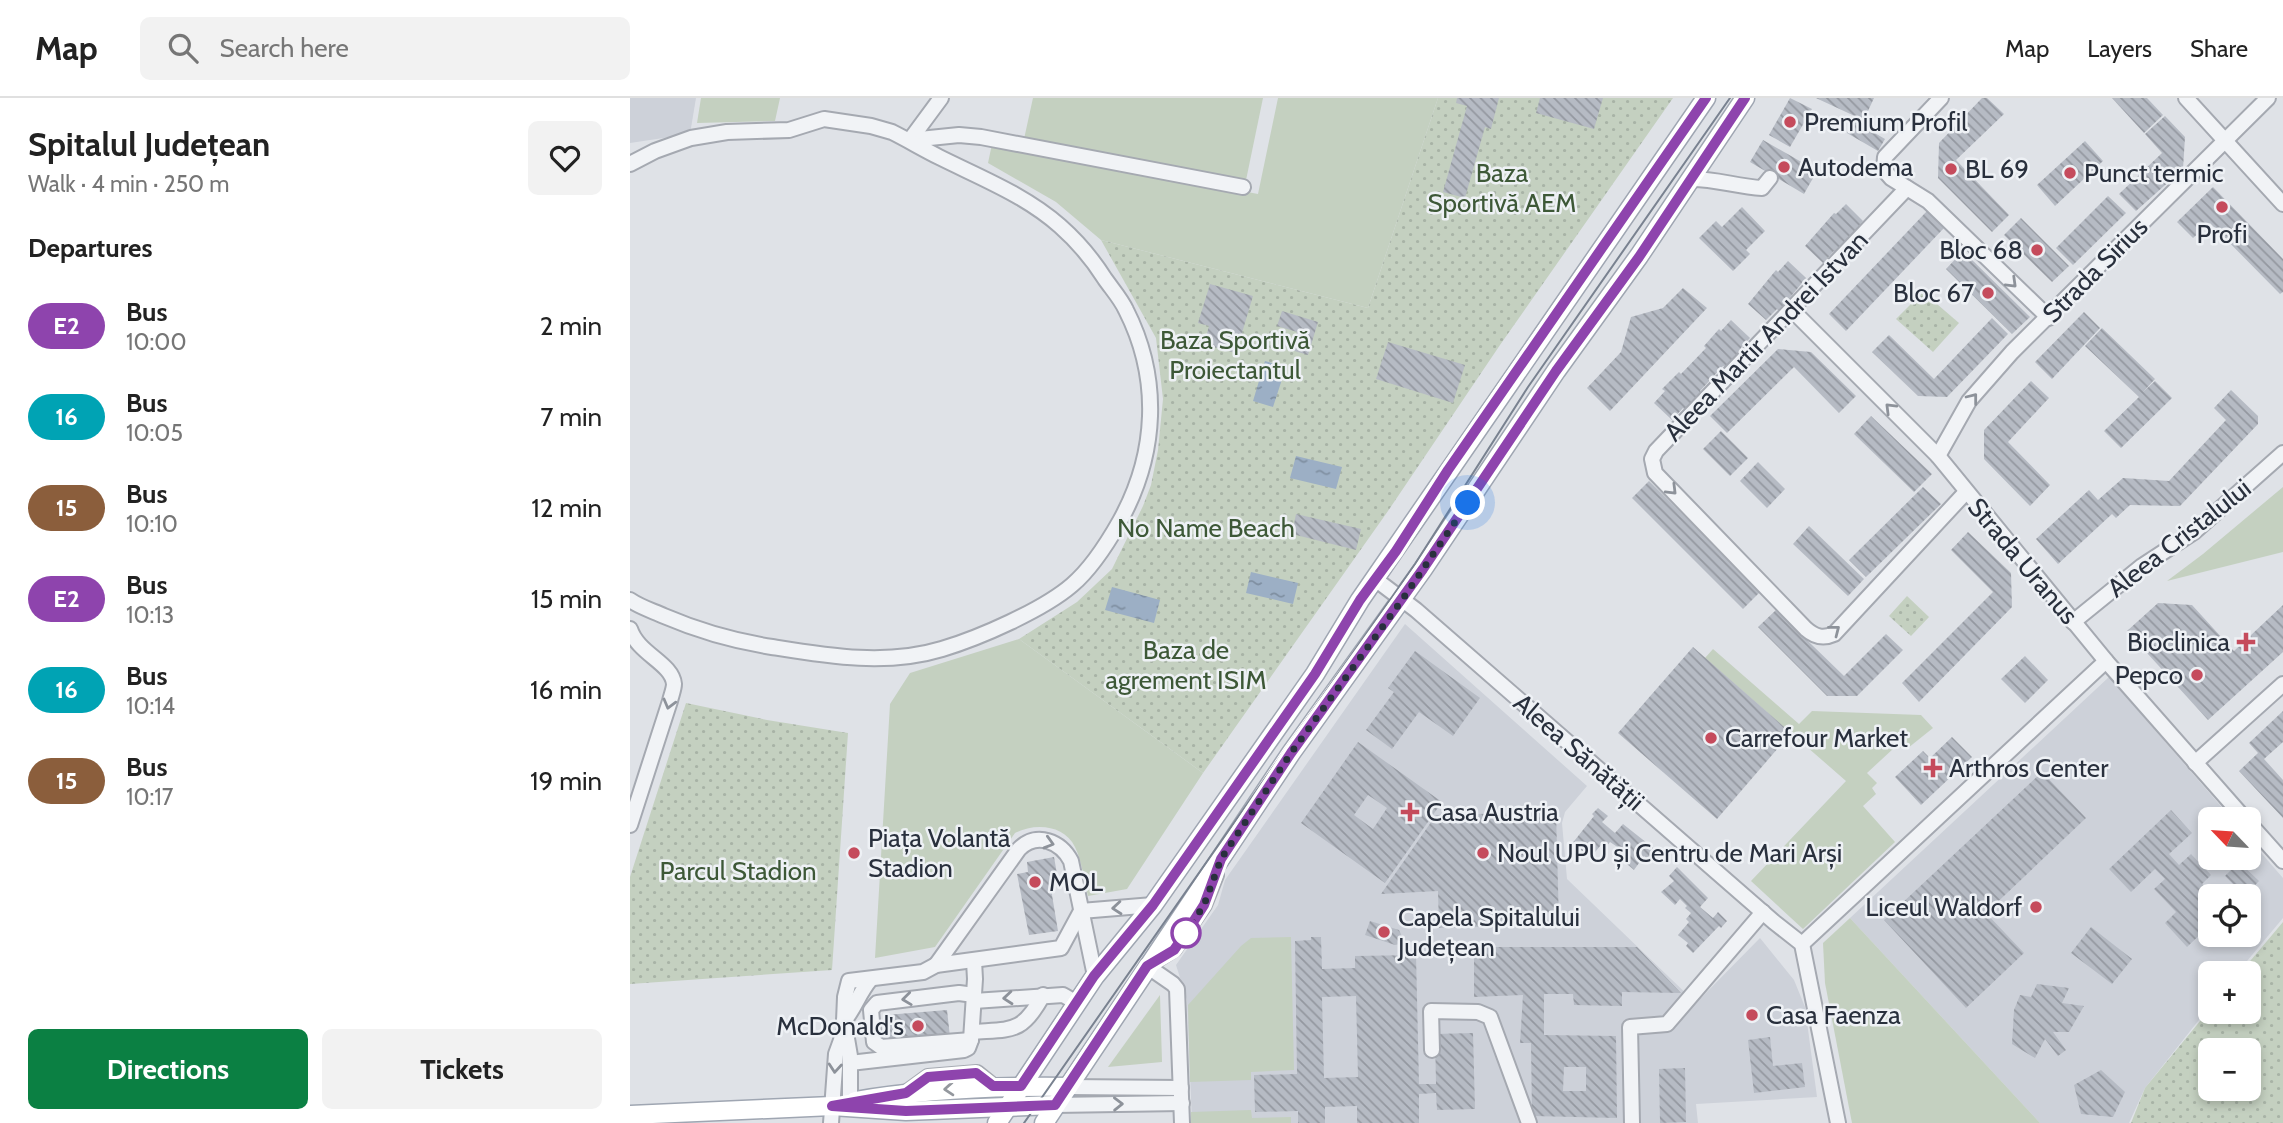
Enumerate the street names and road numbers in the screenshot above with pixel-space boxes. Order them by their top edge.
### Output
street label: Strada Sirius [2036,211,2154,329]
street label: Aleea Martir Andrei Istvan [1657,224,1875,448]
street label: Aleea Cristalului [2101,472,2257,604]
street label: Strada Uranus [1961,491,2085,631]
street label: Aleea Sănătății [1507,687,1651,818]

